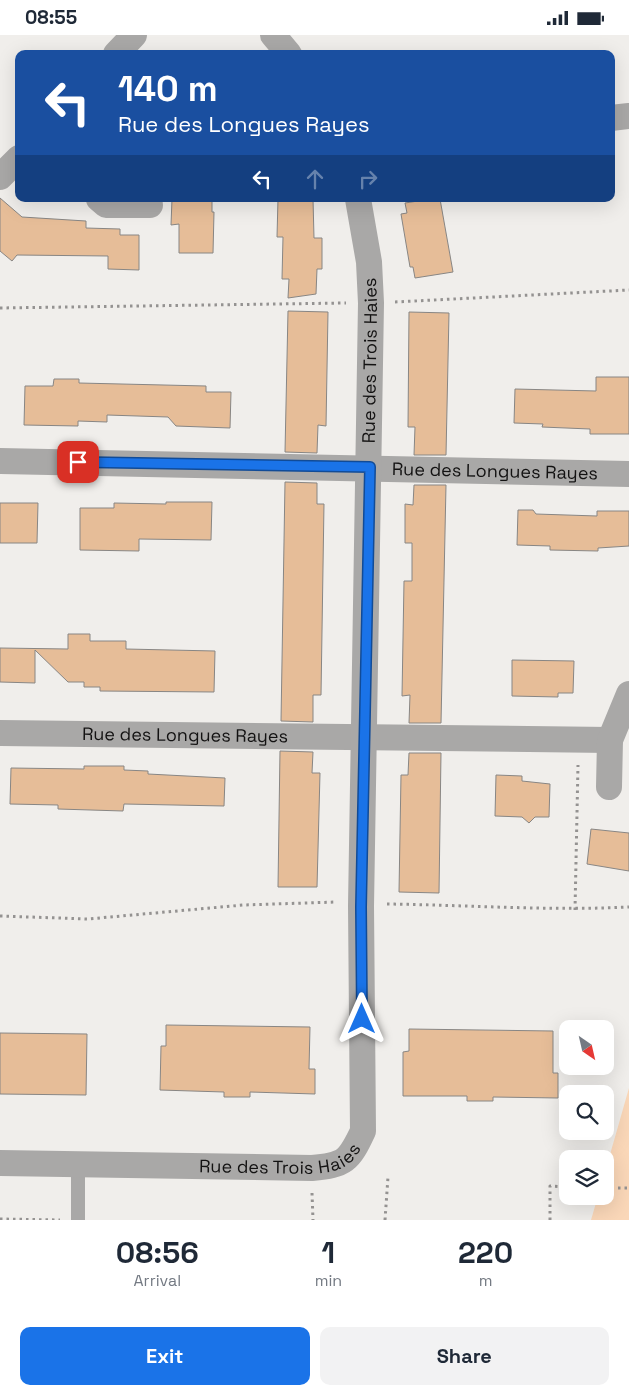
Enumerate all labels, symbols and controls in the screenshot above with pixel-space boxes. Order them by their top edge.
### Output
text: 08:55 [25,5,77,30]
text: 140 m [118,67,218,111]
icon: left [35,70,100,135]
text: Rue des Longues Rayes [118,110,370,138]
icon: left [248,165,276,193]
icon: ahead [301,165,329,193]
icon: right [354,165,382,193]
street label: Rue des Trois Haies [357,277,382,444]
pin [57,441,99,483]
icon: arrive [64,448,92,476]
street label: Rue des Longues Rayes [392,457,598,484]
street label: Rue des Longues Rayes [82,722,288,747]
position arrow [335,992,387,1044]
north arrow [559,1020,614,1075]
map controls [559,1020,614,1205]
button: search [559,1085,614,1140]
street label: Rue des Trois Haies [199,1139,366,1179]
button: layers [559,1150,614,1205]
text: 08:56 [116,1233,199,1272]
text: 1 [322,1233,335,1272]
text: 220 [458,1233,513,1272]
text: Arrival [134,1270,181,1291]
text: min [315,1270,342,1291]
text: m [479,1270,492,1291]
button: Exit [20,1327,310,1385]
button: Share [320,1327,609,1385]

